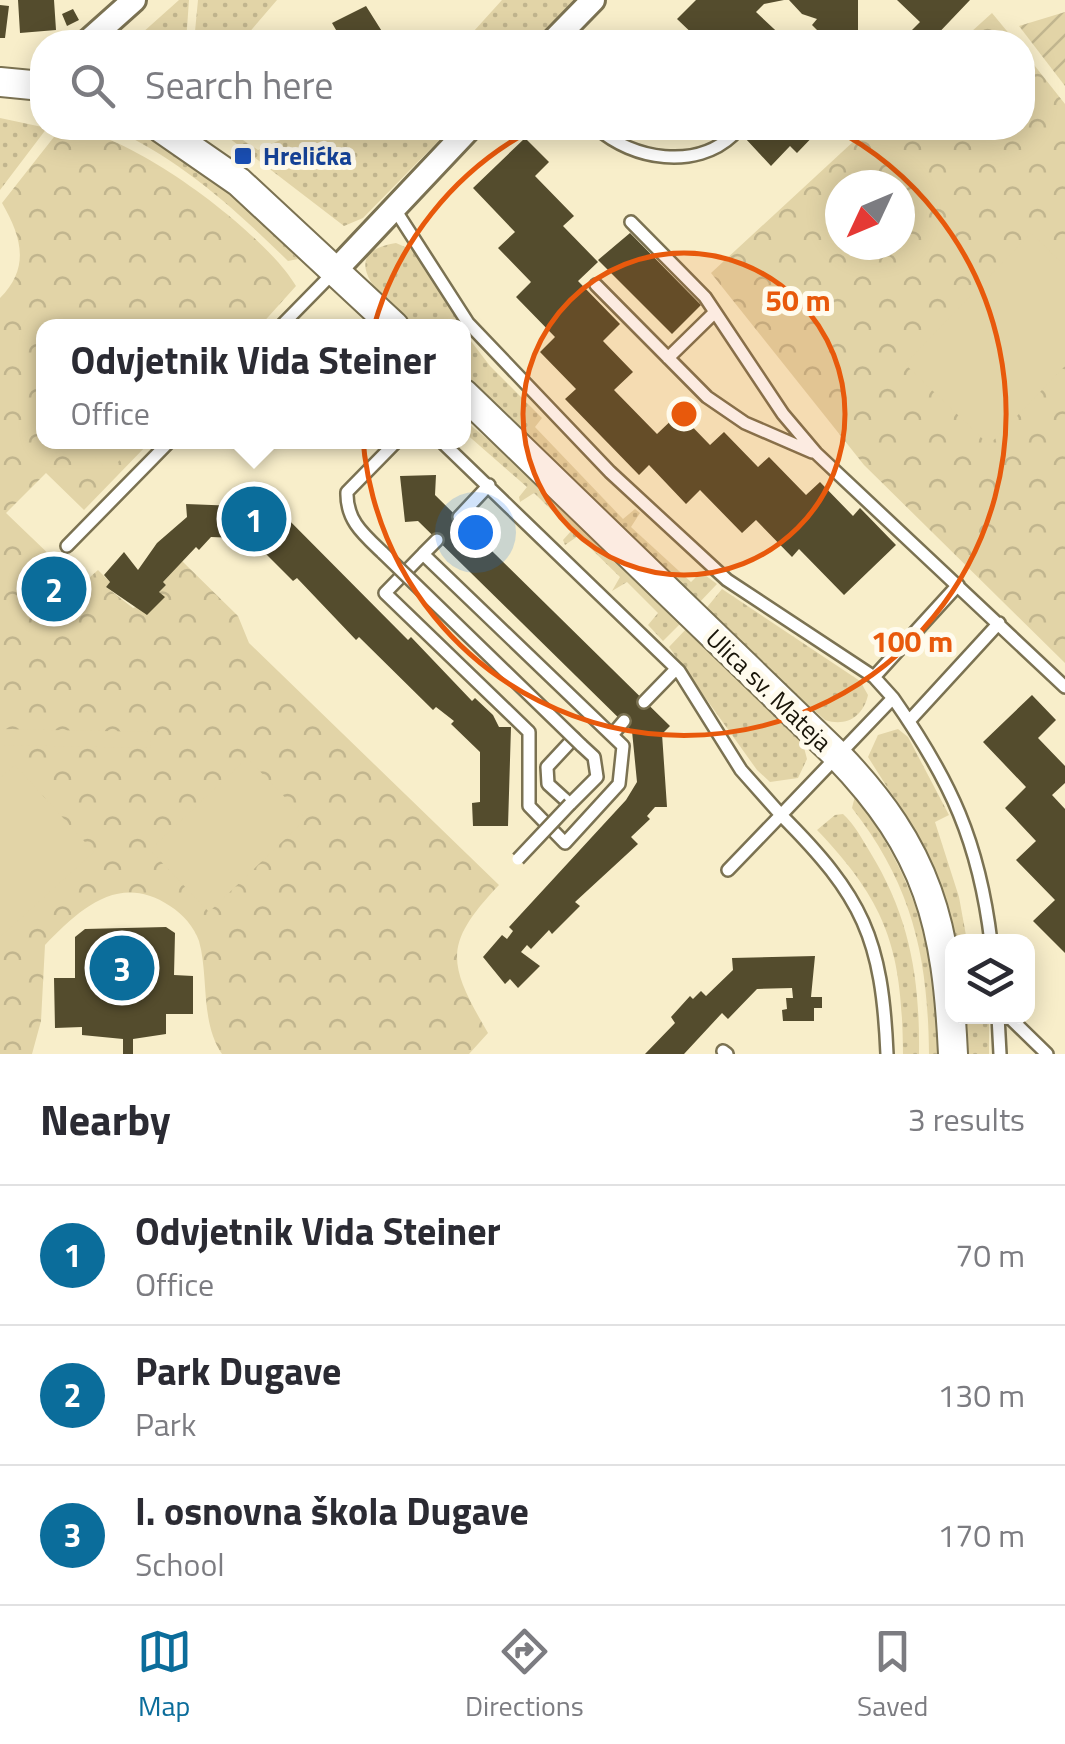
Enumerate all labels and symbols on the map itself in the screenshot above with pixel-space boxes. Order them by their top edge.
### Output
place label: Hrelićka [263,137,352,175]
marker: Hrelićka [232,145,254,167]
north arrow [825,170,915,260]
text: 50 m [765,277,831,323]
centre of rings [666,396,702,432]
pin: 1 [222,482,286,556]
your location [450,507,501,558]
pin: 2 [22,552,86,626]
text: 100 m [871,618,953,664]
street label: Ulica sv. Mateja [697,620,841,761]
pin: 3 [90,930,154,1006]

